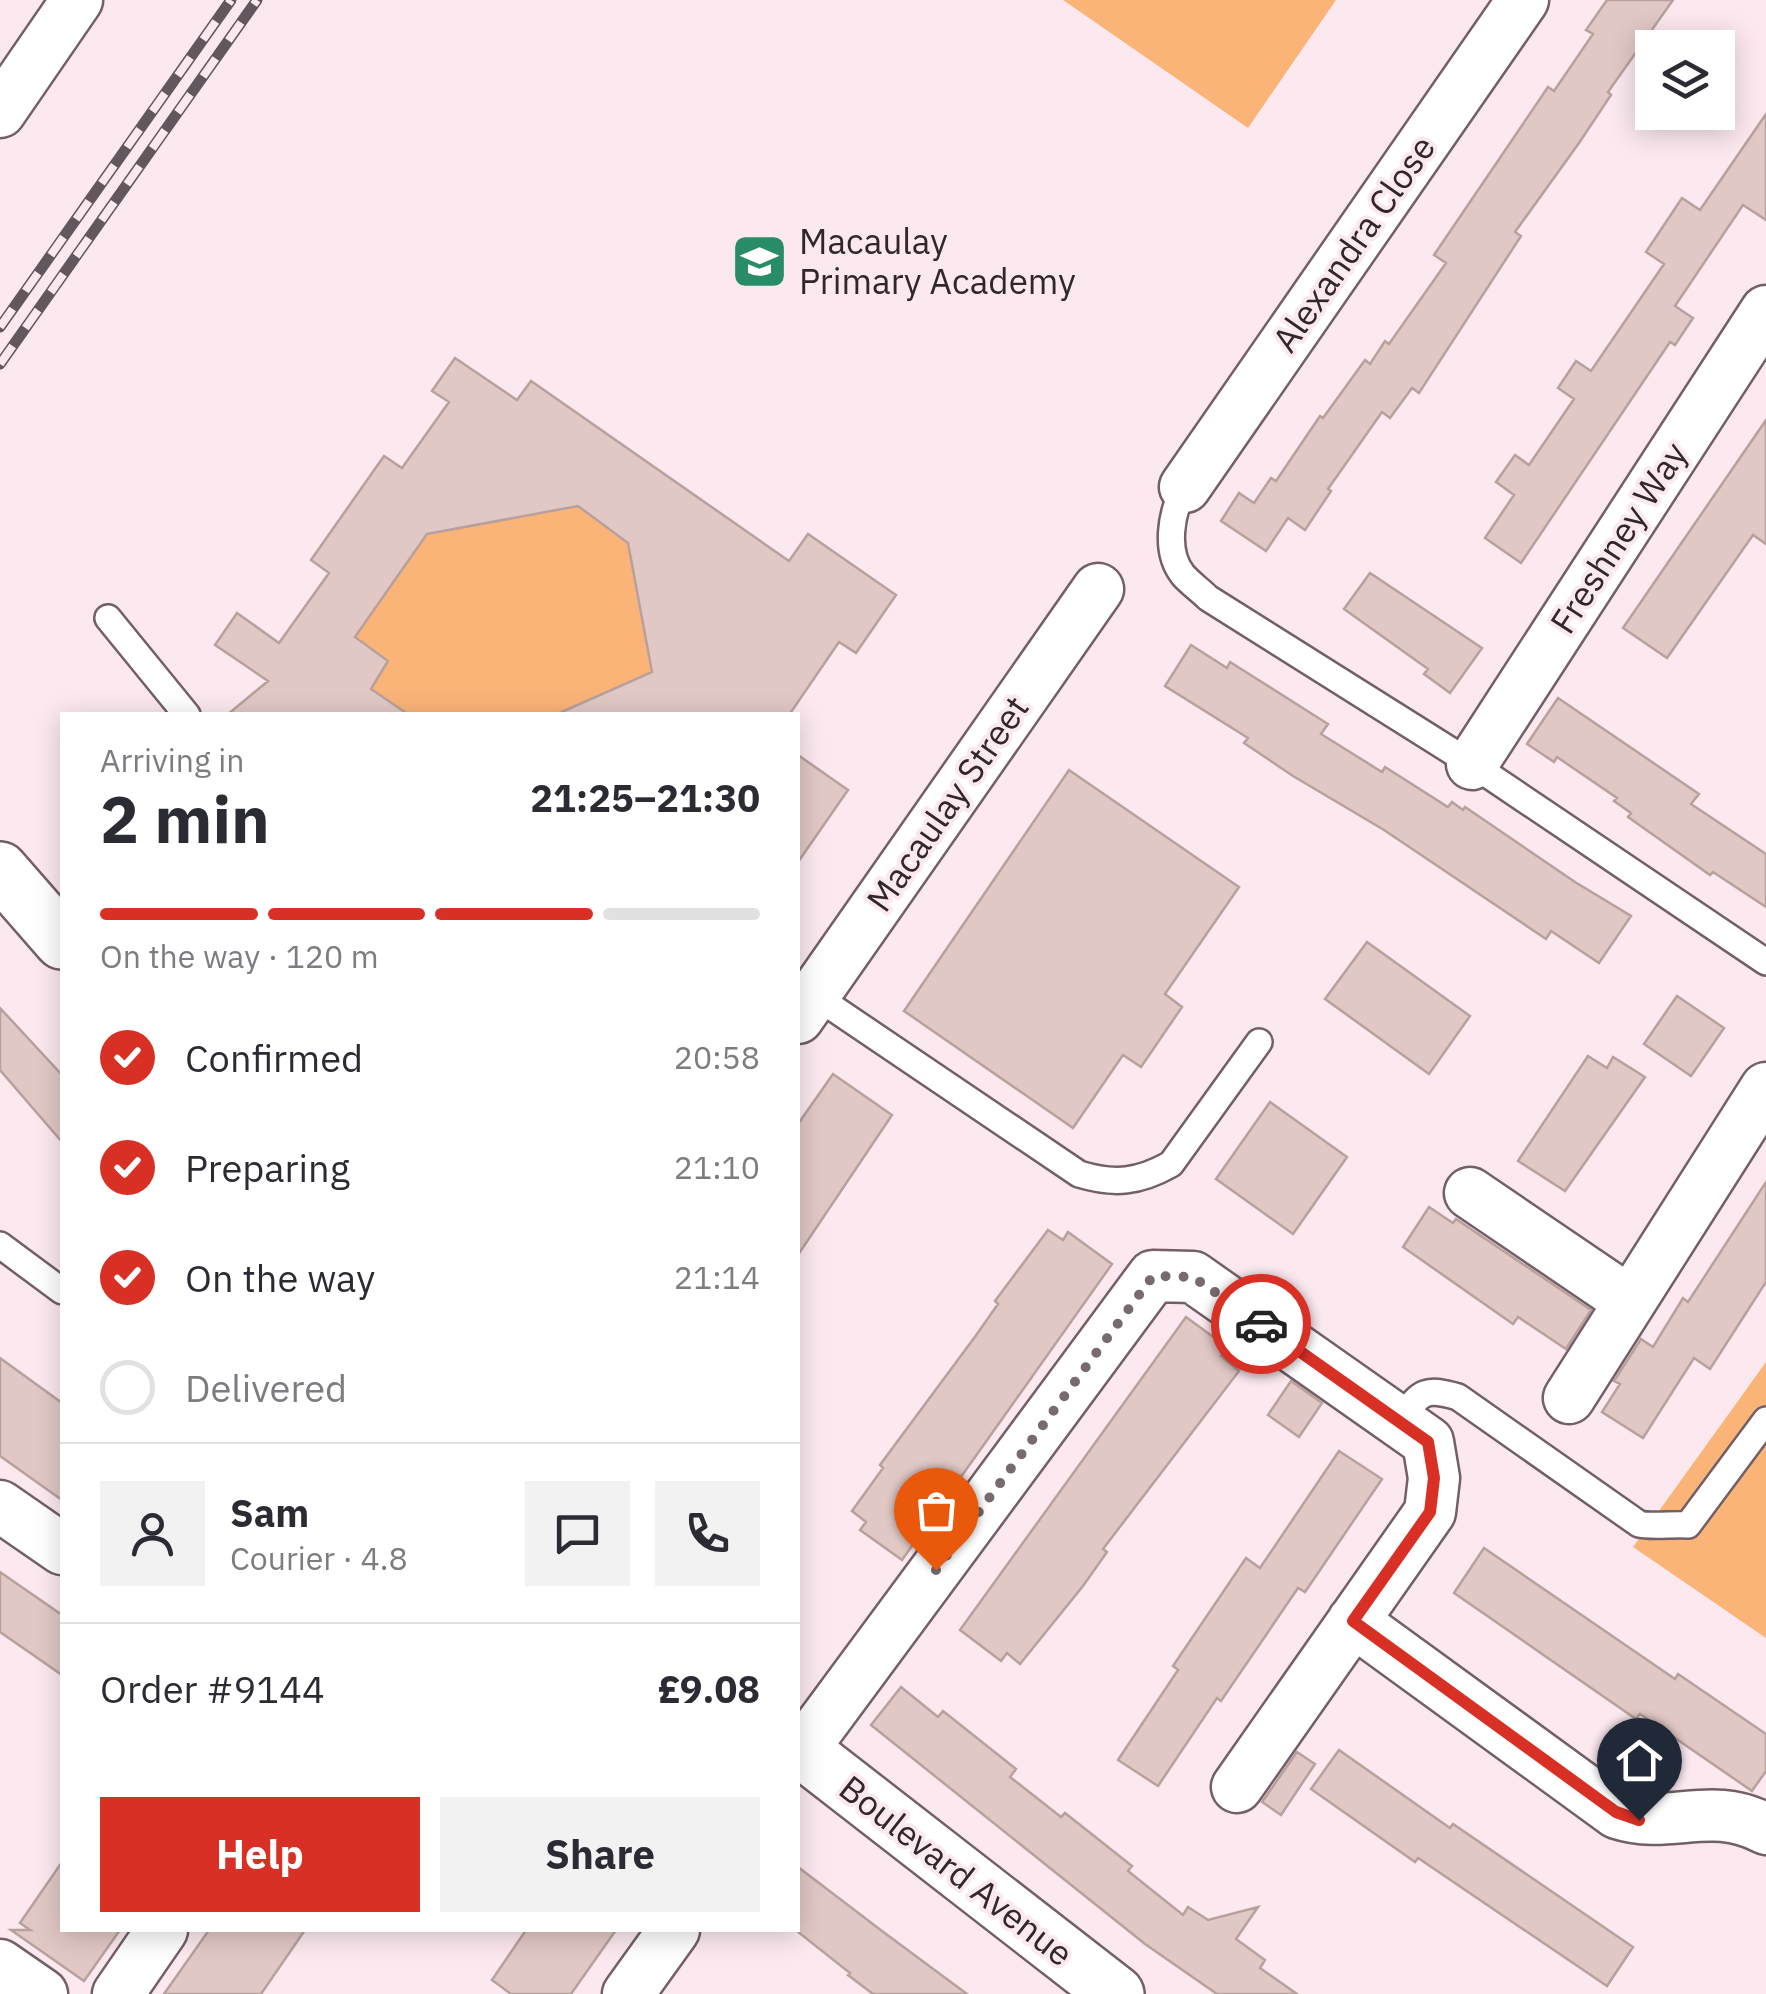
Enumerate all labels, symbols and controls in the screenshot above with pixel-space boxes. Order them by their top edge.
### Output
map controls [1635,30,1735,130]
button: layers [1635,30,1735,130]
street label: Alexandra Close [1261,126,1445,361]
place label: Macaulay Primary Academy [799,218,1076,304]
school or university icon: Macaulay Primary Academy [730,232,790,292]
street label: Freshney Way [1539,433,1697,642]
street label: Macaulay Street [856,687,1039,920]
text: Arriving in [100,739,245,781]
text: 21:25–21:30 [530,773,760,822]
text: 2 min [100,776,270,861]
text: On the way · 120 m [100,935,379,977]
icon: check [100,1030,155,1085]
text: Confirmed [185,1033,363,1082]
text: 20:58 [674,1036,760,1078]
icon: check [100,1140,155,1195]
text: Preparing [185,1143,350,1192]
text: 21:10 [674,1146,760,1188]
icon: check [100,1250,155,1305]
text: On the way [185,1253,375,1302]
text: 21:14 [674,1256,760,1298]
courier [1211,1274,1311,1374]
icon: car [1234,1297,1289,1352]
text: Delivered [185,1363,347,1412]
pin [894,1468,979,1571]
button: person [100,1481,205,1586]
button: chat [525,1481,630,1586]
button: phone [655,1481,760,1586]
icon: bag [909,1483,964,1538]
text: Sam [230,1488,309,1537]
text: Courier · 4.8 [230,1537,408,1579]
text: Order #9144 [100,1664,325,1713]
text: £9.08 [658,1664,760,1713]
pin [1597,1718,1682,1821]
icon: home [1612,1733,1667,1788]
street label: Boulevard Avenue [830,1765,1083,1976]
button: Help [100,1797,420,1912]
button: Share [440,1797,760,1912]

